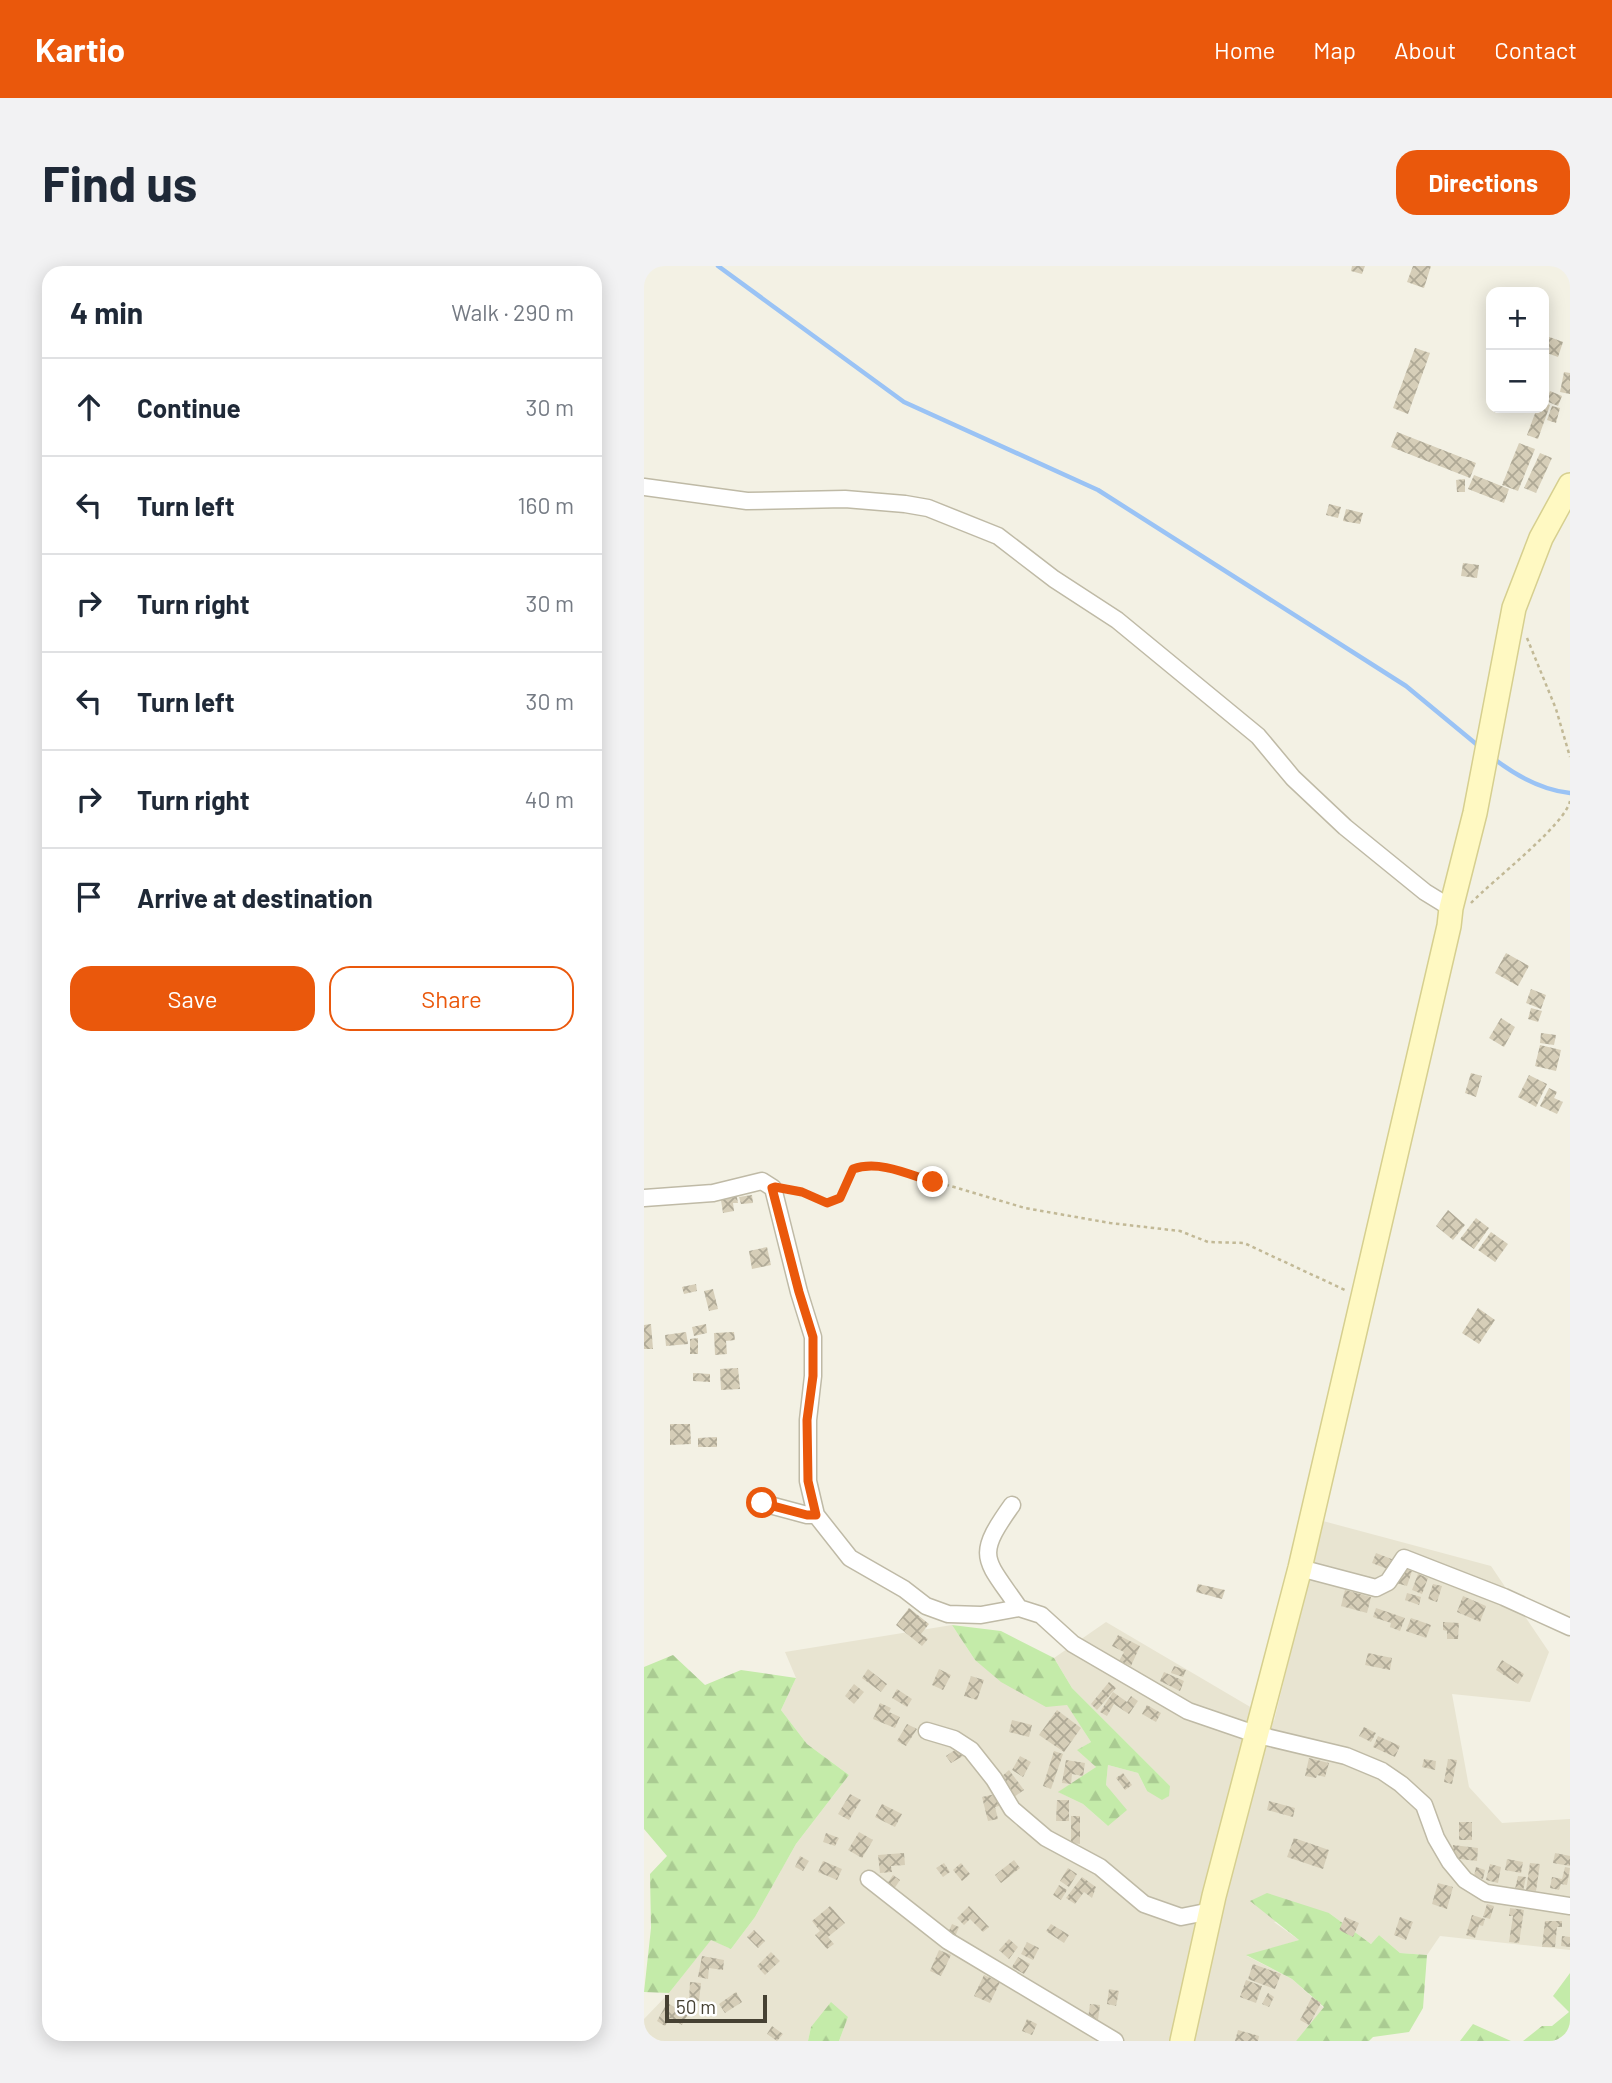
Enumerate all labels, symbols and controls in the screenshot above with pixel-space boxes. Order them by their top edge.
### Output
text: Kartio [35,29,125,69]
text: Home [1214,35,1275,64]
text: Map [1313,35,1356,64]
text: About [1394,35,1456,64]
text: Contact [1494,35,1577,64]
button: Directions [1396,150,1570,215]
text: Find us [42,153,197,212]
map controls [1486,287,1549,413]
button: + [1486,287,1549,350]
text: 4 min [70,294,143,330]
text: Walk · 290 m [451,298,574,326]
button: − [1486,350,1549,413]
icon: ahead [70,388,108,426]
text: Continue [137,392,241,423]
text: 30 m [526,393,574,421]
icon: left [70,486,108,524]
text: Turn left [137,490,235,521]
text: 160 m [517,491,574,519]
icon: right [70,584,108,622]
text: Turn right [137,588,250,619]
text: 30 m [526,589,574,617]
icon: left [70,682,108,720]
text: Turn left [137,686,235,717]
text: 30 m [526,687,574,715]
icon: right [70,780,108,818]
text: Turn right [137,784,250,815]
text: 40 m [525,785,574,813]
icon: arrive [70,878,108,916]
text: Arrive at destination [137,882,373,913]
button: Save [70,966,315,1031]
button: Share [329,966,574,1031]
route end [917,1166,948,1197]
route start [746,1487,777,1518]
scale bar [665,1992,766,2024]
text: 50 m [676,1995,716,2018]

